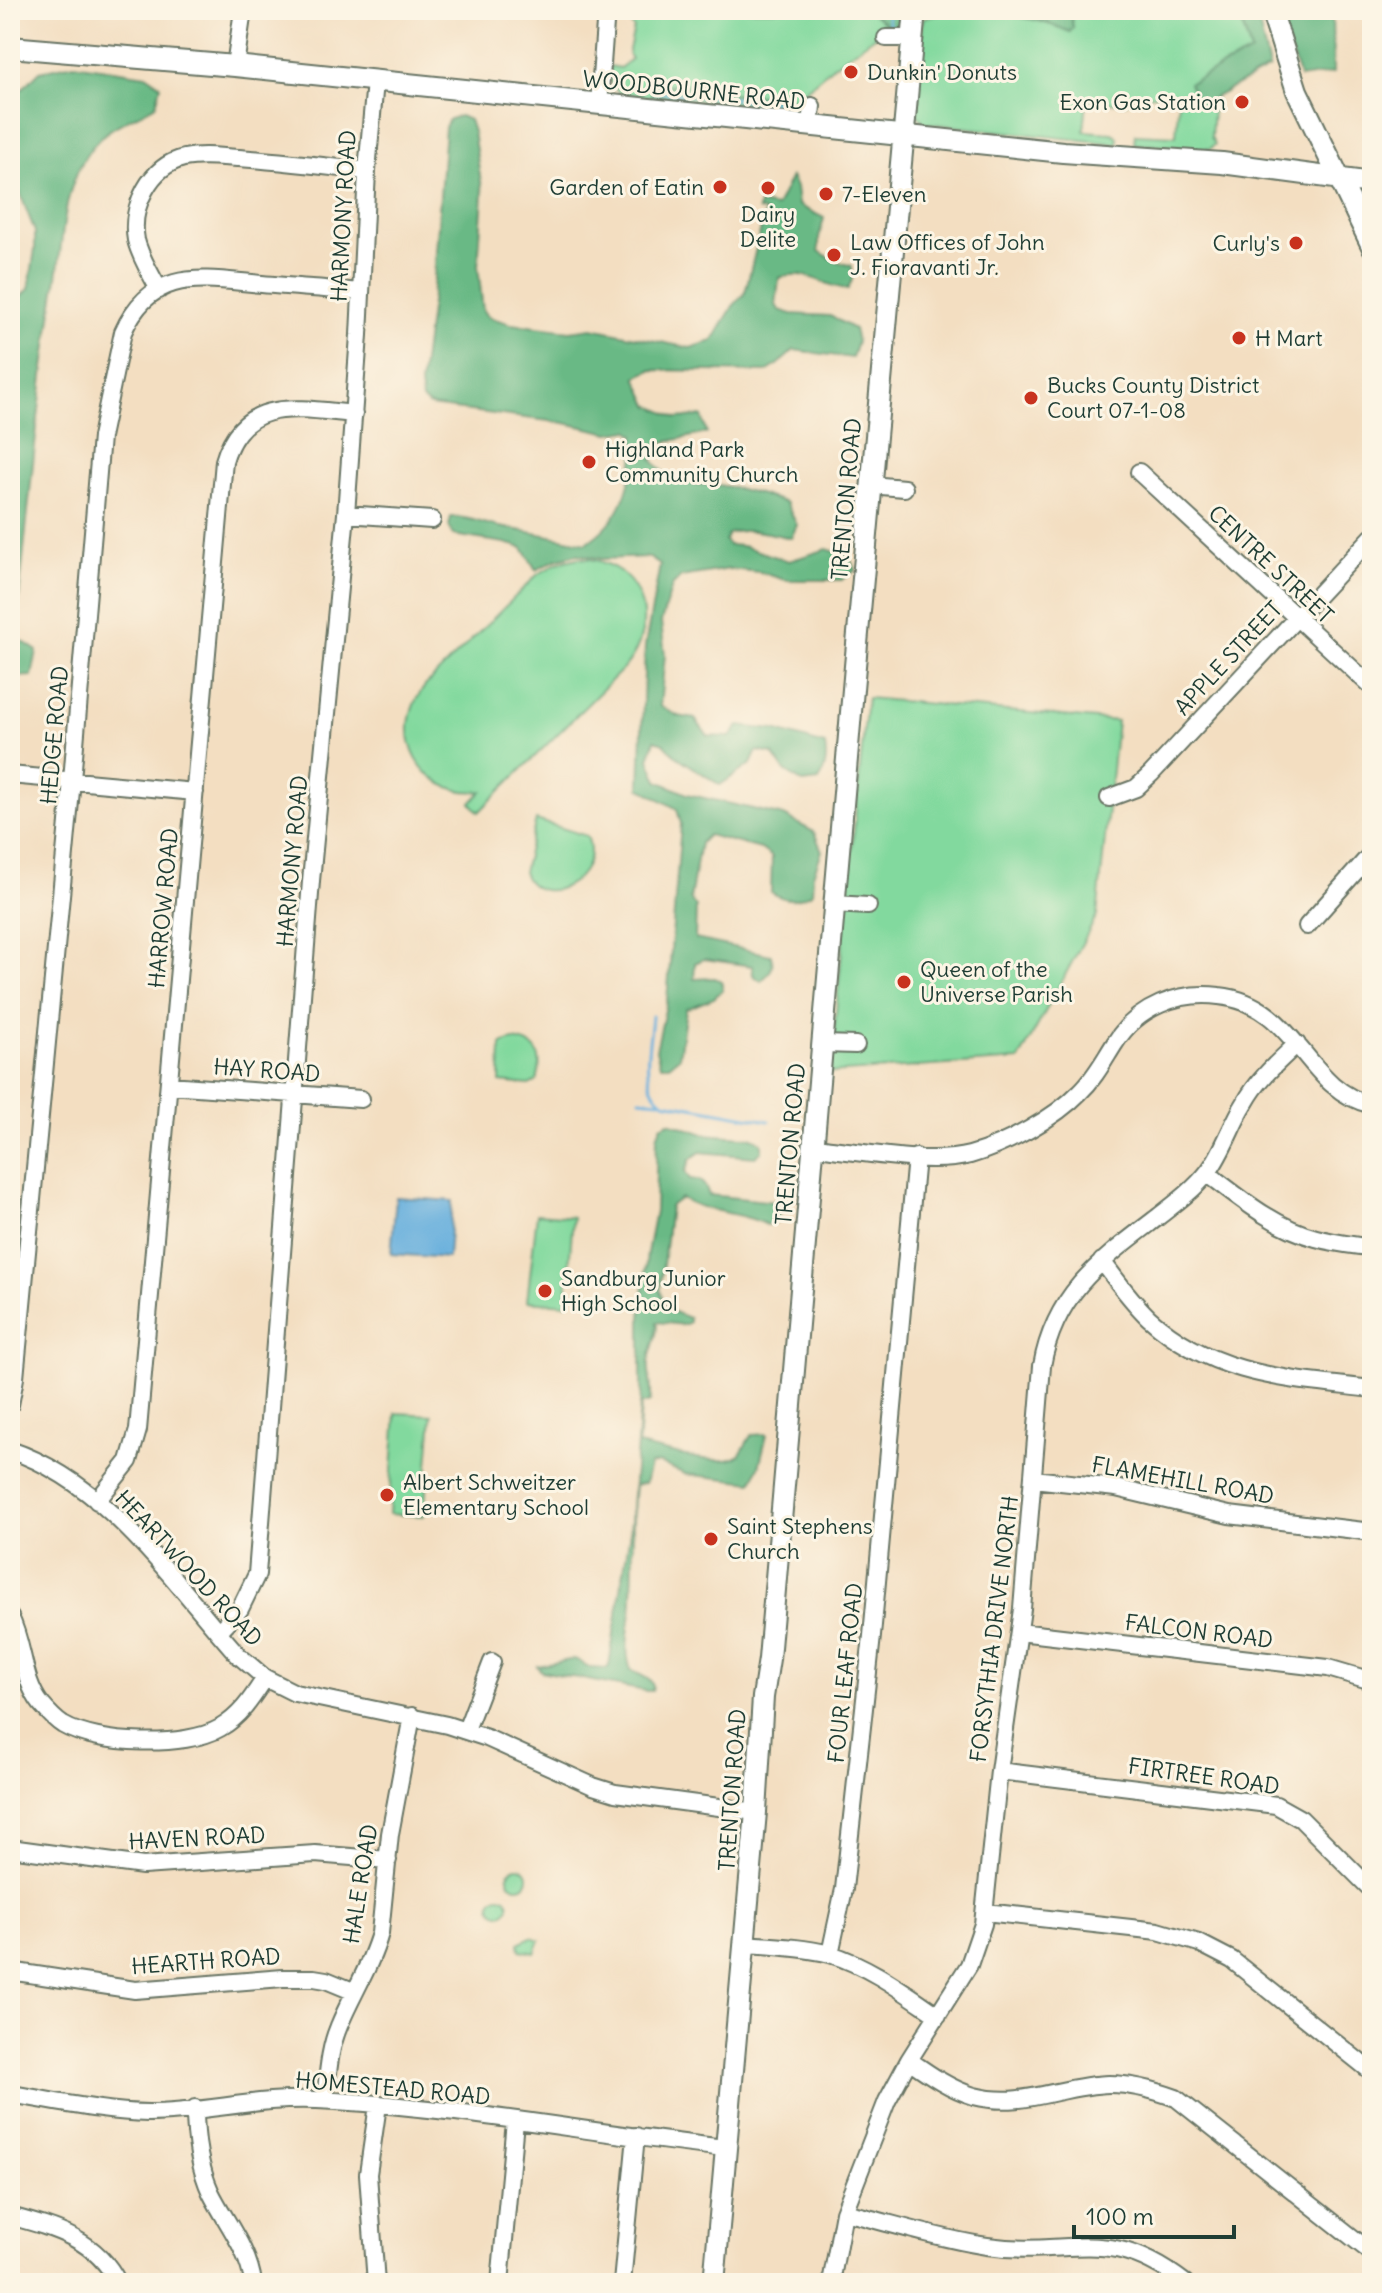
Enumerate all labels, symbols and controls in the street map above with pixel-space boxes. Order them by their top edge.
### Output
place label: Dunkin' Donuts [867,58,1017,86]
marker: Dunkin' Donuts [842,63,860,81]
street label: WOODBOURNE ROAD [581,64,807,116]
place label: Exon Gas Station [1060,88,1226,116]
marker: Exon Gas Station [1233,93,1251,111]
street label: HARMONY ROAD [325,129,361,303]
place label: Garden of Eatin [549,173,704,201]
marker: Garden of Eatin [711,178,729,196]
marker: Dairy Delite [759,179,777,197]
place label: 7-Eleven [842,180,926,208]
marker: 7-Eleven [817,185,835,203]
place label: Dairy Delite [740,200,796,253]
place label: Law Offices of John J. Fioravanti Jr. [850,228,1045,281]
place label: Curly's [1212,229,1280,257]
marker: Curly's [1287,234,1305,252]
marker: Law Offices of John J. Fioravanti Jr. [825,246,843,264]
place label: H Mart [1255,324,1323,352]
marker: H Mart [1230,329,1248,347]
place label: Bucks County District Court 07-1-08 [1047,371,1259,424]
marker: Bucks County District Court 07-1-08 [1022,389,1040,407]
street label: TRENTON ROAD [825,417,867,581]
place label: Highland Park Community Church [605,435,798,488]
marker: Highland Park Community Church [580,453,598,471]
street label: CENTRE STREET [1203,499,1339,629]
street label: APPLE STREET [1168,595,1288,721]
street label: HEDGE ROAD [34,665,74,805]
street label: HARMONY ROAD [271,774,313,948]
street label: HARROW ROAD [142,827,184,989]
place label: Queen of the Universe Parish [920,955,1073,1008]
marker: Queen of the Universe Parish [895,973,913,991]
street label: HAY ROAD [213,1052,321,1088]
street label: TRENTON ROAD [769,1062,811,1226]
place label: Sandburg Junior High School [561,1264,726,1317]
marker: Sandburg Junior High School [536,1282,554,1300]
street label: FLAMEHILL ROAD [1090,1450,1276,1510]
place label: Albert Schweitzer Elementary School [403,1468,589,1521]
street label: HEARTWOOD ROAD [109,1484,269,1652]
marker: Albert Schweitzer Elementary School [378,1486,396,1504]
street label: FORSYTHIA DRIVE NORTH [964,1494,1024,1764]
place label: Saint Stephens Church [727,1512,873,1565]
marker: Saint Stephens Church [702,1530,720,1548]
street label: FOUR LEAF ROAD [822,1582,868,1764]
street label: FALCON ROAD [1123,1608,1275,1654]
street label: TRENTON ROAD [712,1708,752,1872]
street label: FIRTREE ROAD [1126,1752,1282,1800]
street label: HAVEN ROAD [128,1820,266,1856]
street label: HALE ROAD [337,1822,383,1946]
street label: HEARTH ROAD [130,1942,282,1980]
street label: HOMESTEAD ROAD [294,2066,492,2110]
scale bar [1074,2189,1234,2239]
text: 100 m [1086,2201,1154,2231]

